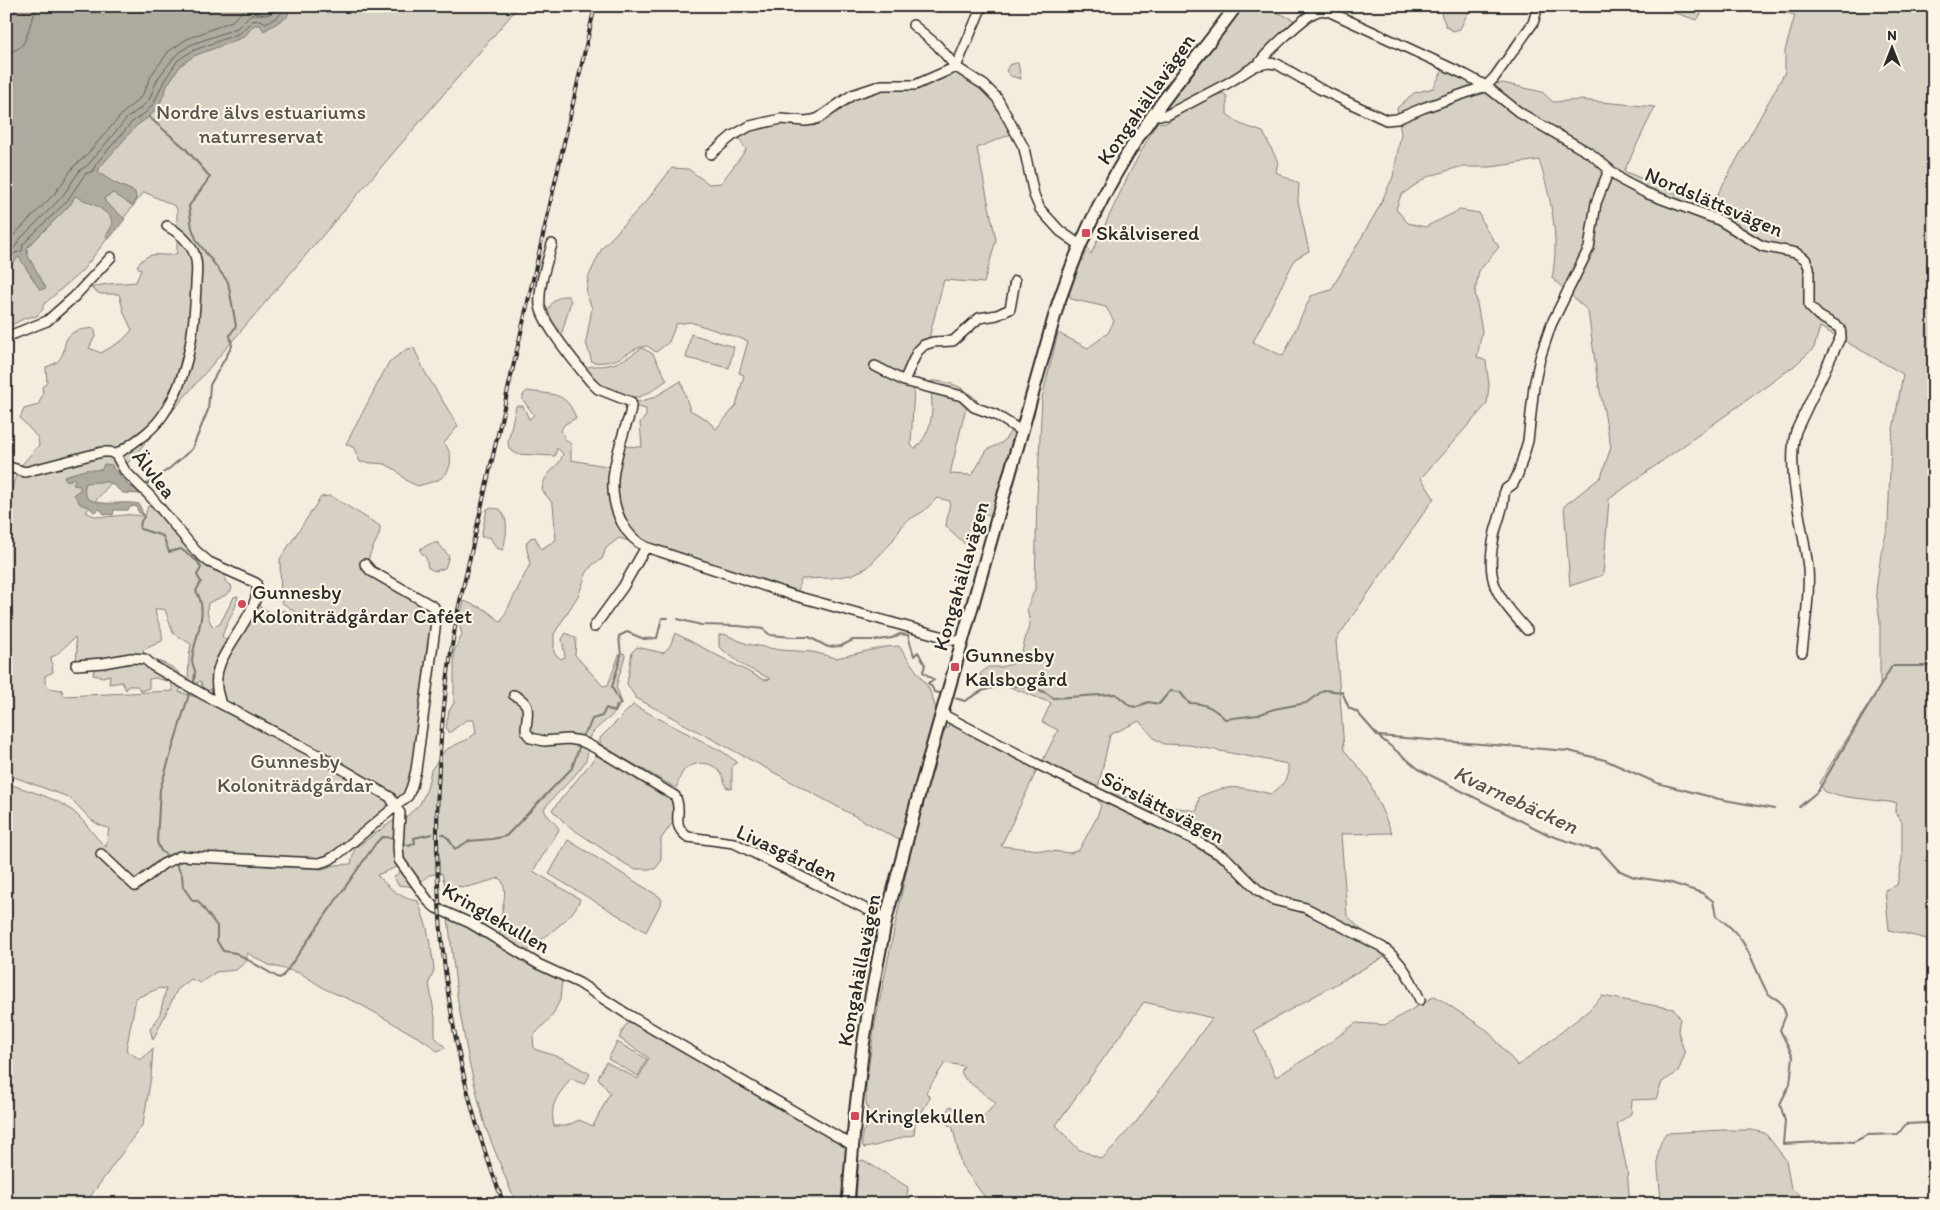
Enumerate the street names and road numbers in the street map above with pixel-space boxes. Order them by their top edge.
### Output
street label: Kongahällavägen [1091,28,1200,169]
street label: Nordslättsvägen [1641,161,1787,242]
street label: Älvlea [127,444,182,503]
street label: Kongahällavägen [927,498,994,654]
street label: Sörslättsvägen [1098,765,1229,848]
street label: Livasgården [733,818,842,887]
street label: Kringlekullen [438,877,555,958]
street label: Kongahällavägen [832,892,886,1048]

